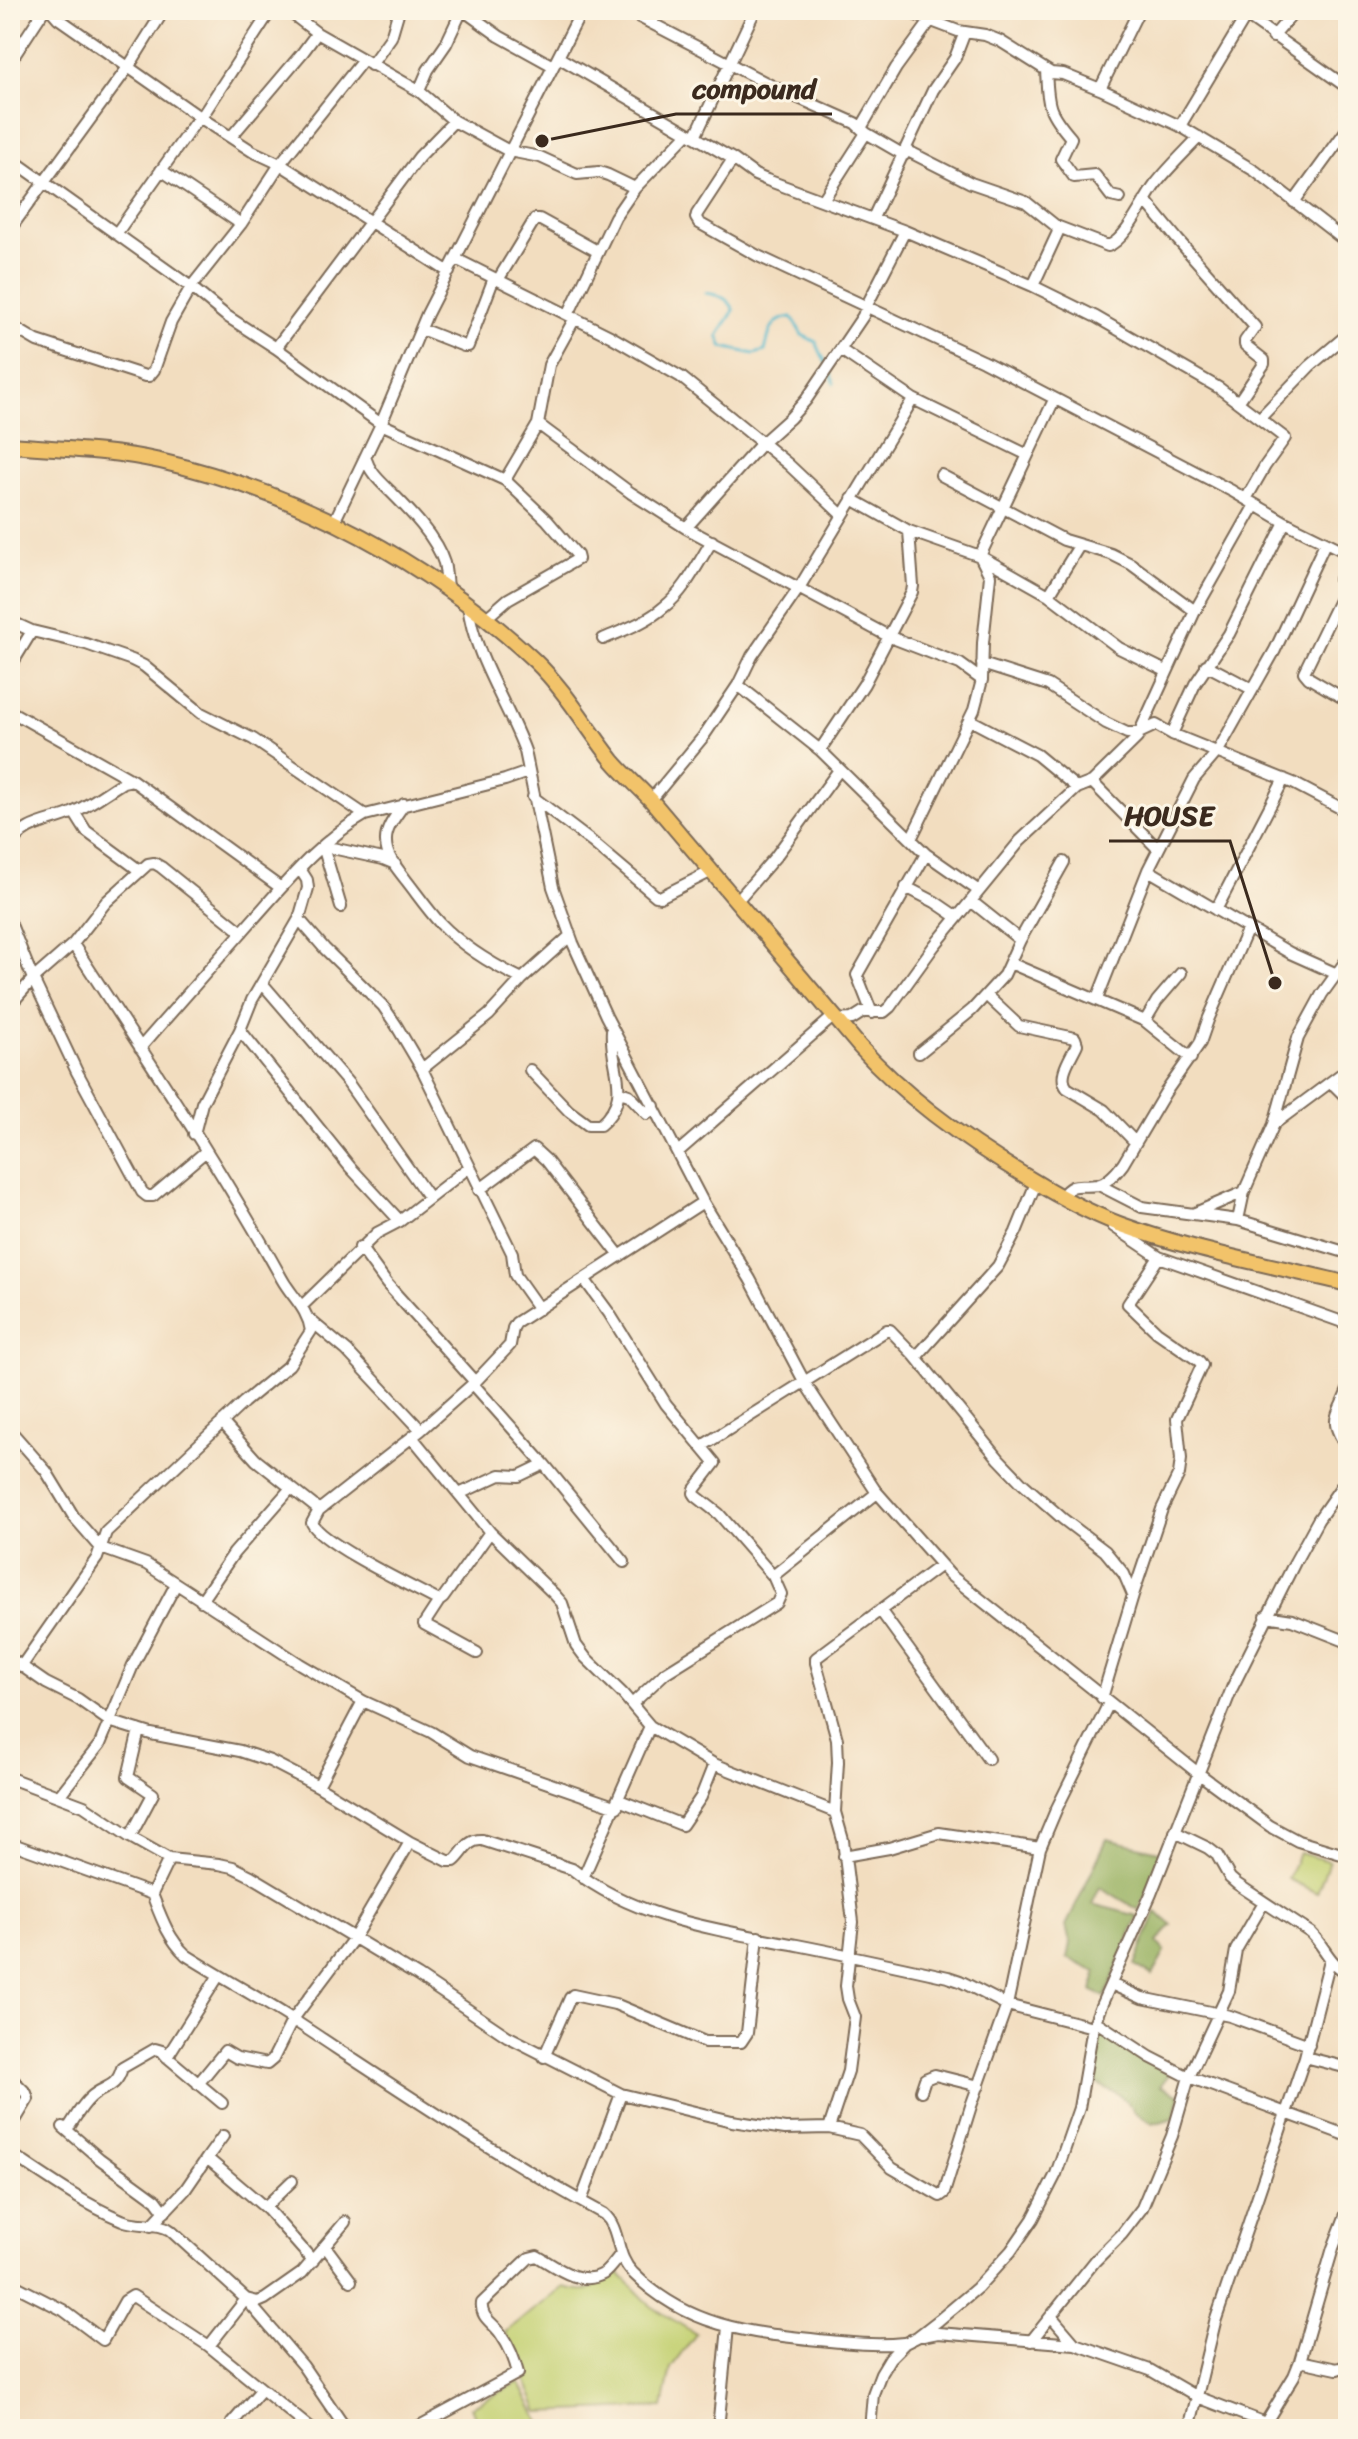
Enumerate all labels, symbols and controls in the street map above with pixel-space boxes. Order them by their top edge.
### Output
callout: compound [676,62,832,114]
text: compound [691,64,818,113]
callout: HOUSE [1109,789,1230,841]
text: HOUSE [1124,791,1216,840]

